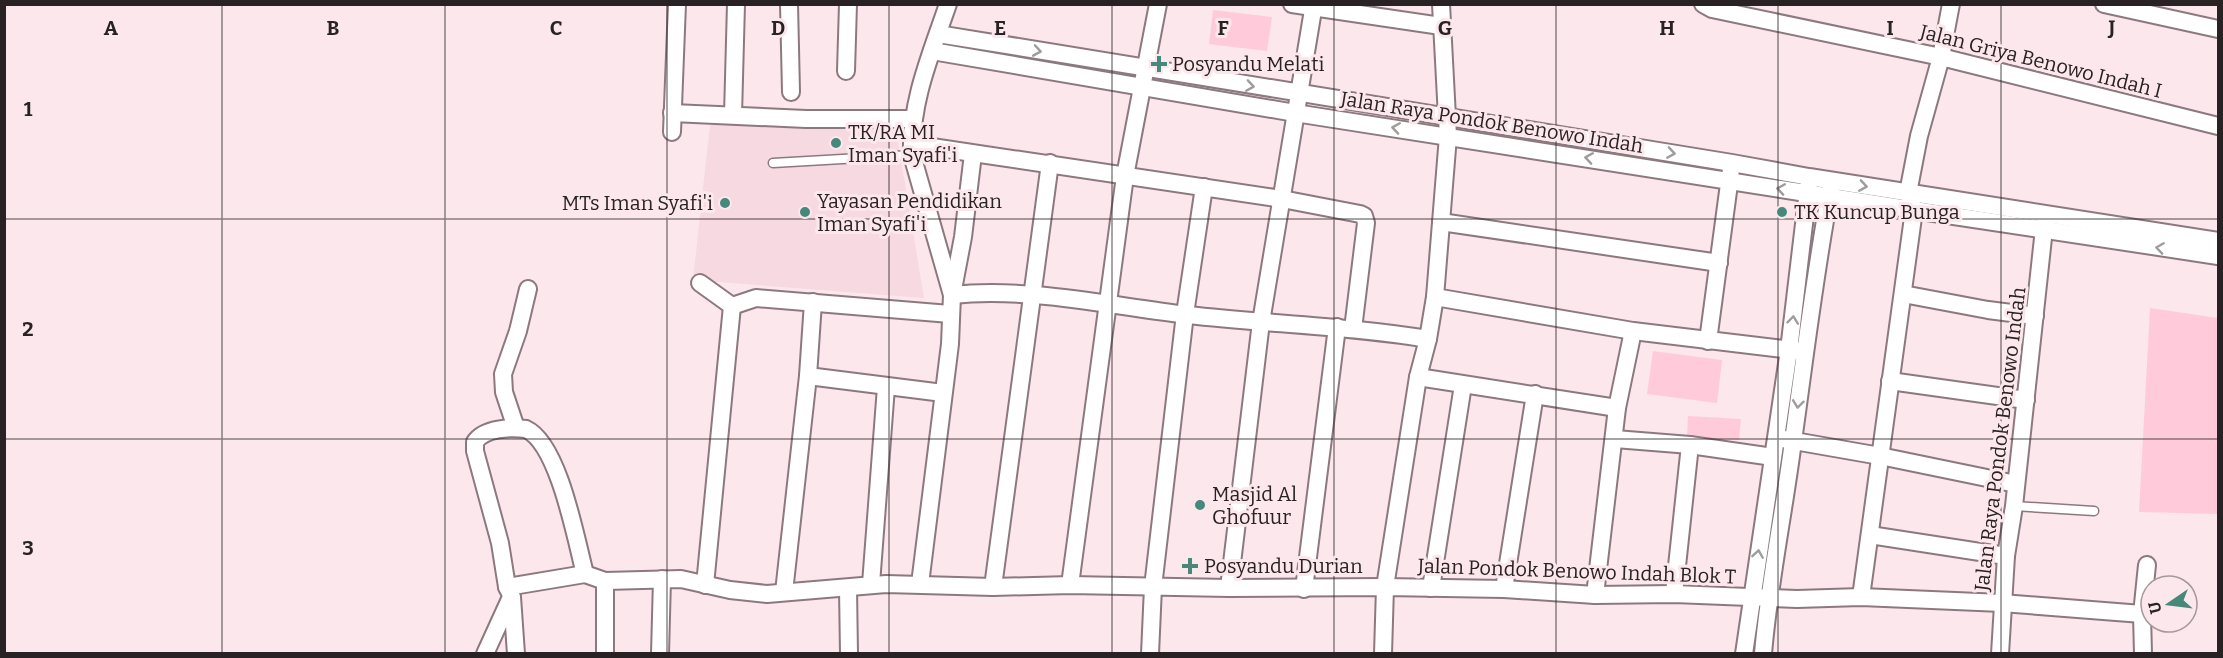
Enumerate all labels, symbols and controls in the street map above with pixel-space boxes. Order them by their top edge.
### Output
text: A [104,16,119,40]
text: B [327,16,340,40]
text: C [550,16,562,40]
text: D [771,16,785,40]
text: E [994,16,1006,40]
text: F [1217,16,1229,40]
text: G [1438,16,1452,40]
text: H [1659,16,1675,40]
text: I [1886,16,1894,40]
street label: Jalan Griya Benowo Indah I [1918,19,2164,103]
one-way arrow [1032,44,1042,56]
place label: Posyandu Melati [1172,52,1324,76]
marker: Posyandu Melati [1150,55,1168,73]
one-way arrow [1245,79,1255,91]
street label: Jalan Raya Pondok Benowo Indah [1338,86,1646,158]
text: 1 [24,97,33,121]
place label: TK/RA MI Iman Syafi'i [848,120,957,167]
one-way arrow [1391,123,1401,135]
marker: TK/RA MI Iman Syafi'i [829,136,843,150]
one-way arrow [1666,146,1675,158]
one-way arrow [1584,152,1594,165]
one-way arrow [1858,179,1868,191]
one-way arrow [1777,183,1786,195]
place label: Yayasan Pendidikan Iman Syafi'i [817,189,1002,236]
place label: MTs Iman Syafi'i [562,191,713,215]
marker: MTs Iman Syafi'i [718,196,732,210]
place label: TK Kuncup Bunga [1794,200,1960,224]
marker: Yayasan Pendidikan Iman Syafi'i [798,205,812,219]
marker: TK Kuncup Bunga [1775,205,1789,219]
one-way arrow [2156,243,2165,255]
street label: Jalan Raya Pondok Benowo Indah [1969,285,2031,593]
one-way arrow [1786,315,1798,324]
text: 2 [22,317,34,341]
one-way arrow [1792,400,1804,409]
place label: Masjid Al Ghofuur [1212,482,1297,529]
marker: Masjid Al Ghofuur [1193,498,1207,512]
text: 3 [22,536,34,560]
one-way arrow [1751,549,1764,559]
street label: Jalan Pondok Benowo Indah Blok T [1416,553,1737,589]
place label: Posyandu Durian [1204,554,1363,578]
marker: Posyandu Durian [1181,557,1199,575]
north arrow [2139,574,2199,634]
text: U [2144,599,2166,616]

